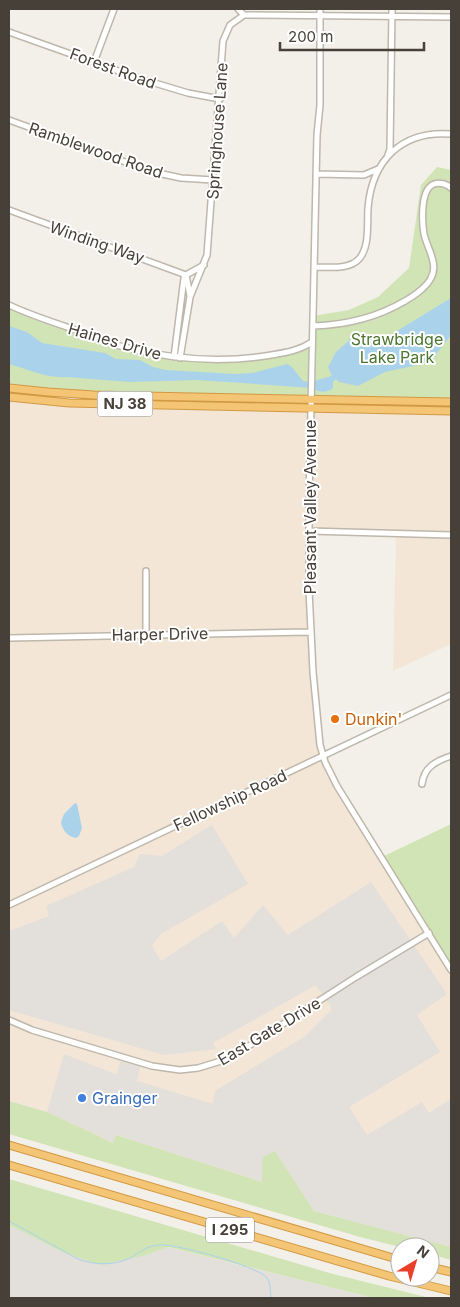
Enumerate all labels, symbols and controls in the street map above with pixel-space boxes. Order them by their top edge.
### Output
scale bar [280,20,424,52]
text: 200 m [288,27,333,46]
street label: Forest Road [67,43,159,93]
street label: Springhouse Lane [202,62,232,200]
street label: Ramblewood Road [26,118,166,182]
street label: Winding Way [47,216,147,268]
street label: Haines Drive [66,318,164,364]
park label: Strawbridge Lake Park [351,329,443,367]
road number: NJ 38 [98,392,152,416]
street label: Pleasant Valley Avenue [300,420,320,594]
street label: Harper Drive [112,623,208,645]
place label: Dunkin' [345,709,402,729]
marker: Dunkin' [329,713,341,725]
street label: Fellowship Road [170,765,290,835]
street label: East Gate Drive [214,992,324,1070]
place label: Grainger [92,1088,157,1108]
marker: Grainger [76,1092,88,1104]
road number: I 295 [206,1218,254,1242]
north arrow [390,1237,440,1287]
text: N [414,1241,433,1261]

